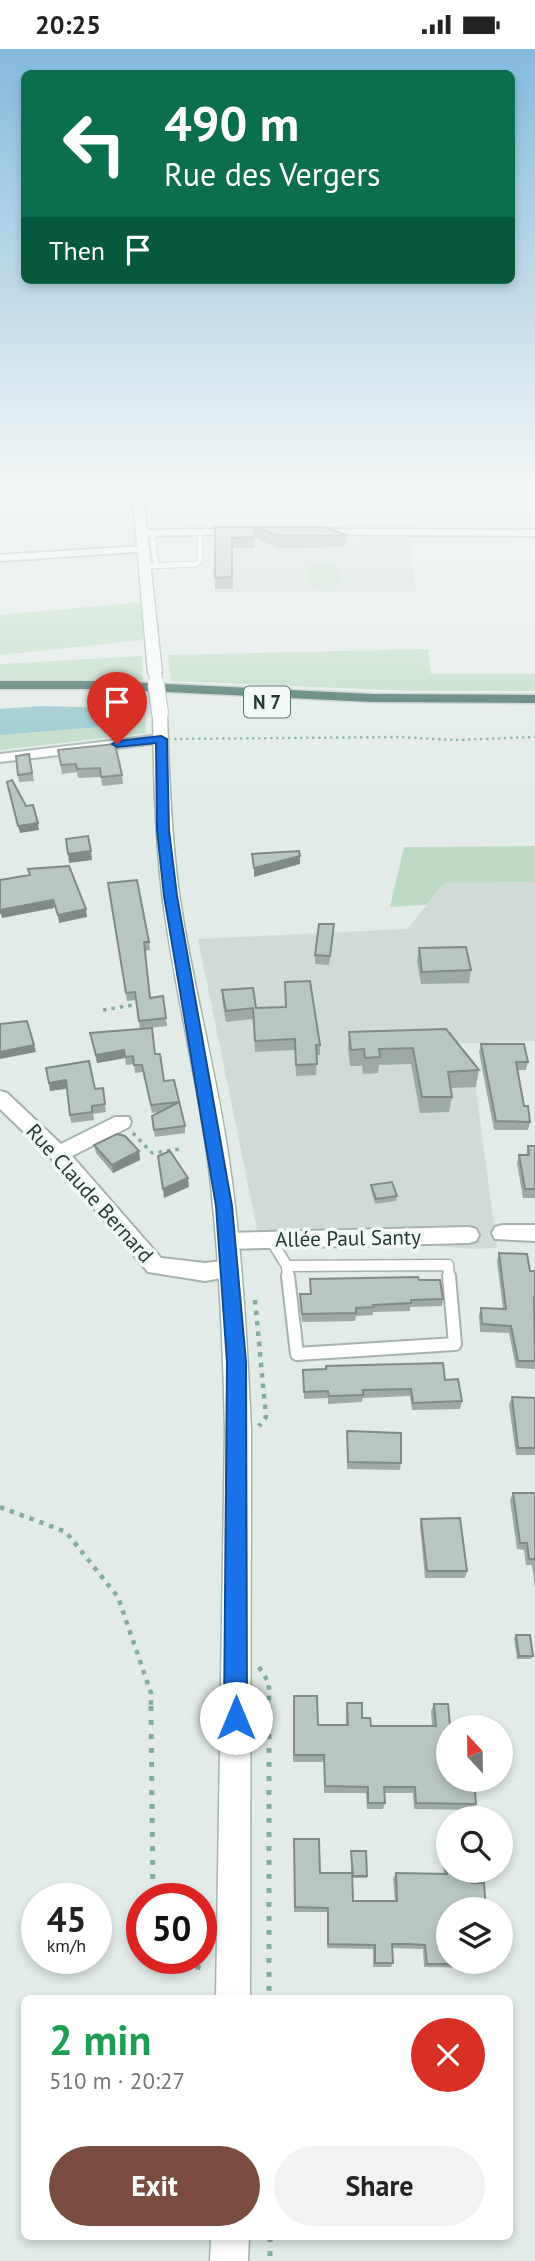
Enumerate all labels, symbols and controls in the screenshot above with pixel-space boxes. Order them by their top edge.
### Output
text: 20:25 [35,8,101,41]
text: 490 m [164,91,299,155]
icon: left [49,98,140,189]
text: Rue des Vergers [164,153,381,195]
icon: arrive [119,231,157,269]
text: Then [49,234,105,267]
pin [87,672,147,744]
icon: arrive [98,683,136,721]
road number: N 7 [244,687,290,717]
street label: Rue Claude Bernard [21,1118,159,1268]
street label: Allée Paul Santy [275,1223,421,1253]
position arrow [199,1681,273,1755]
north arrow [436,1715,513,1792]
map controls [436,1715,513,1974]
button: search [436,1806,513,1883]
speed limit sign: 50 [126,1883,217,1974]
text: 45 [47,1896,86,1942]
button: layers [436,1897,513,1974]
text: km/h [47,1934,86,1957]
text: 2 min [49,2012,151,2067]
button: close [411,2018,485,2092]
text: 510 m · 20:27 [49,2066,185,2095]
button: Exit [49,2146,260,2226]
button: Share [274,2146,485,2226]

